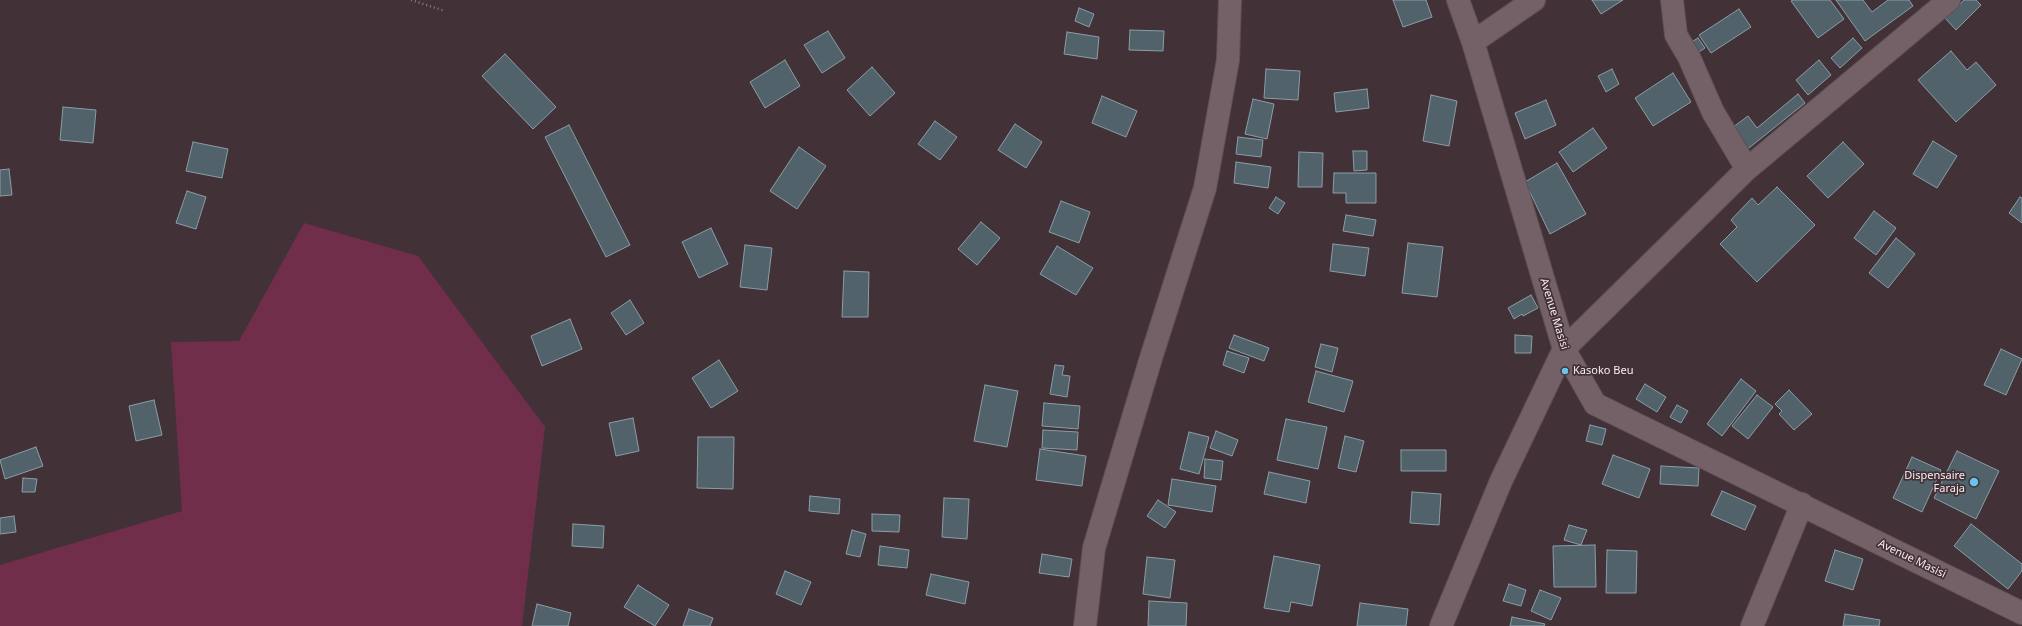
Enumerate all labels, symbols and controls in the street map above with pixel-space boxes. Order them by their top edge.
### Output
street label: Avenue Masisi [1537,277,1571,351]
place label: Kasoko Beu [1573,364,1633,378]
marker: Kasoko Beu [1560,366,1570,376]
place label: Dispensaire Faraja [1904,469,1965,495]
marker: Dispensaire Faraja [1968,476,1980,488]
street label: Avenue Masisi [1876,537,1948,581]

